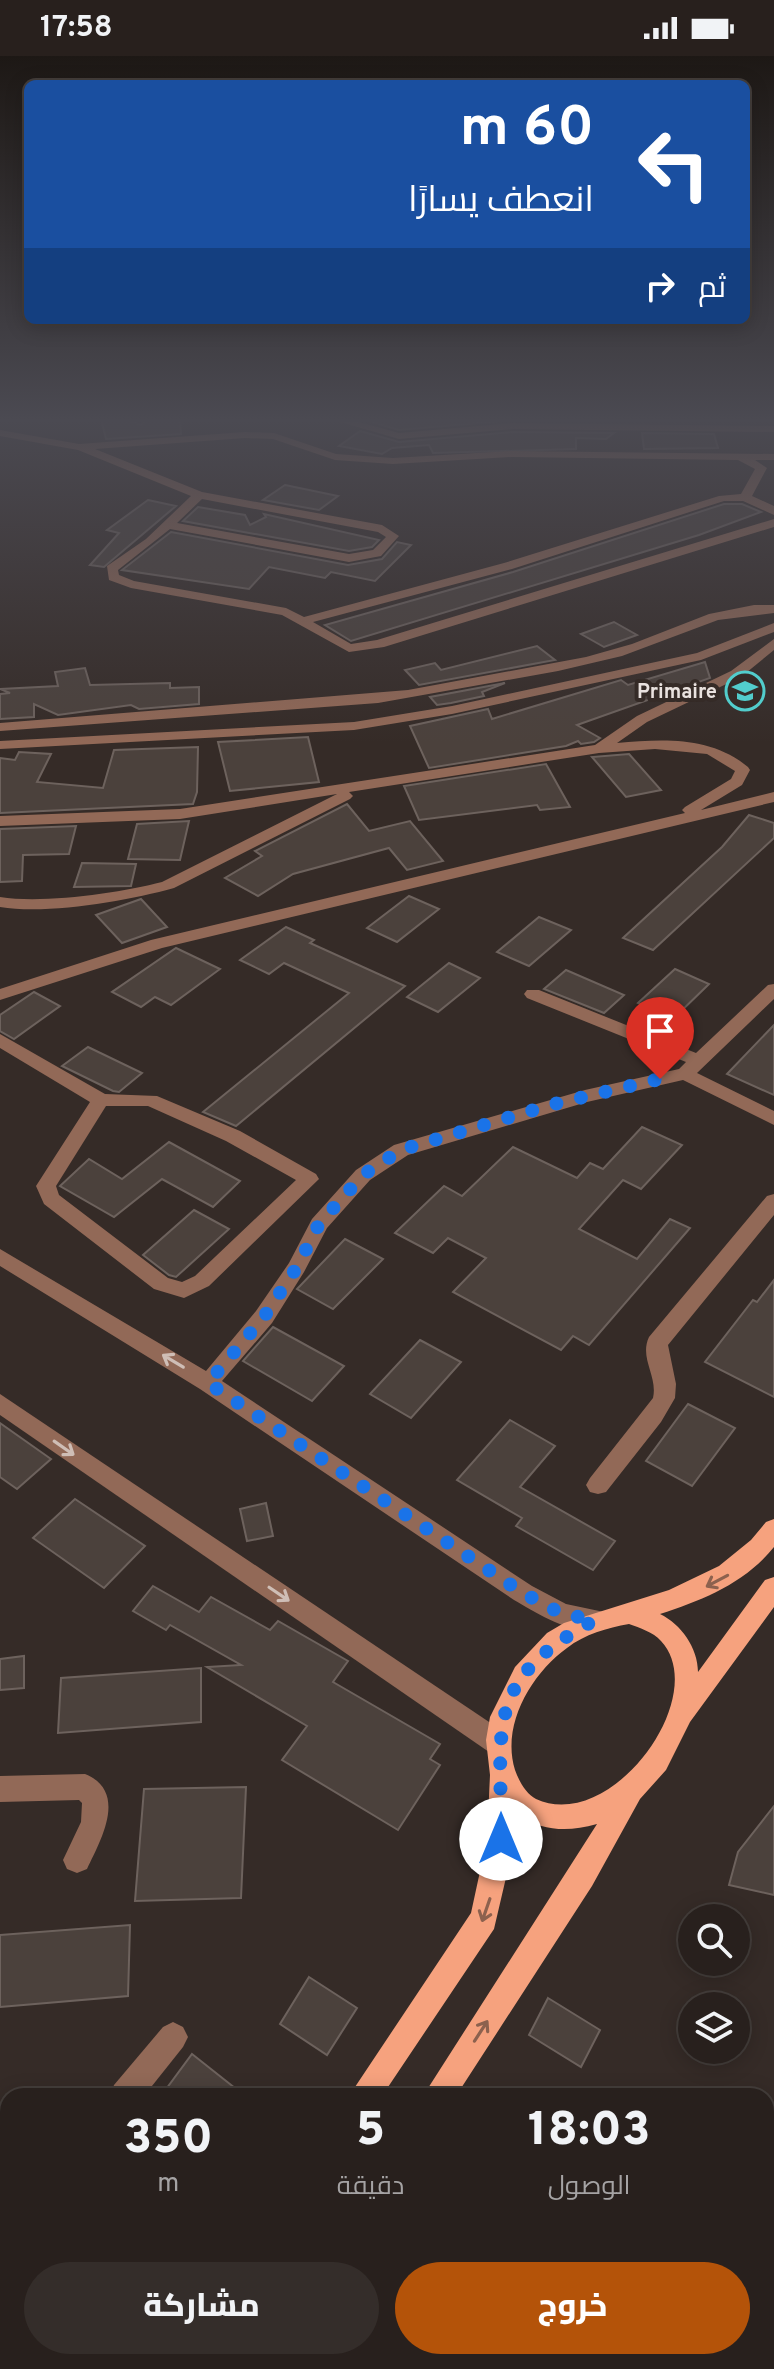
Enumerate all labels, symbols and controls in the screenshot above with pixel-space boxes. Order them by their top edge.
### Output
text: 17:58 [40,10,113,47]
text: 60 m [460,95,594,165]
icon: left [622,112,726,216]
text: انعطف يسارًا [408,179,594,225]
icon: right [638,264,682,308]
text: ثم [698,271,726,308]
school or university icon: Primaire [724,670,766,712]
place label: Primaire [637,680,717,706]
pin [626,997,694,1079]
icon: arrive [638,1009,682,1053]
one-way arrow [162,1353,185,1369]
one-way arrow [53,1440,75,1456]
one-way arrow [706,1574,730,1590]
one-way arrow [268,1586,290,1602]
position arrow [459,1797,543,1881]
one-way arrow [477,1897,492,1922]
map controls [678,1904,750,2064]
button: search [678,1904,750,1976]
button: layers [678,1992,750,2064]
one-way arrow [472,2020,489,2042]
text: 5 [356,2102,385,2162]
text: 18:03 [528,2102,650,2162]
text: 350 [124,2110,213,2170]
text: m [157,2168,179,2201]
text: دقيقة [337,2171,404,2204]
text: الوصول [548,2171,631,2204]
button: مشاركة [24,2262,379,2354]
button: خروج [395,2262,750,2354]

